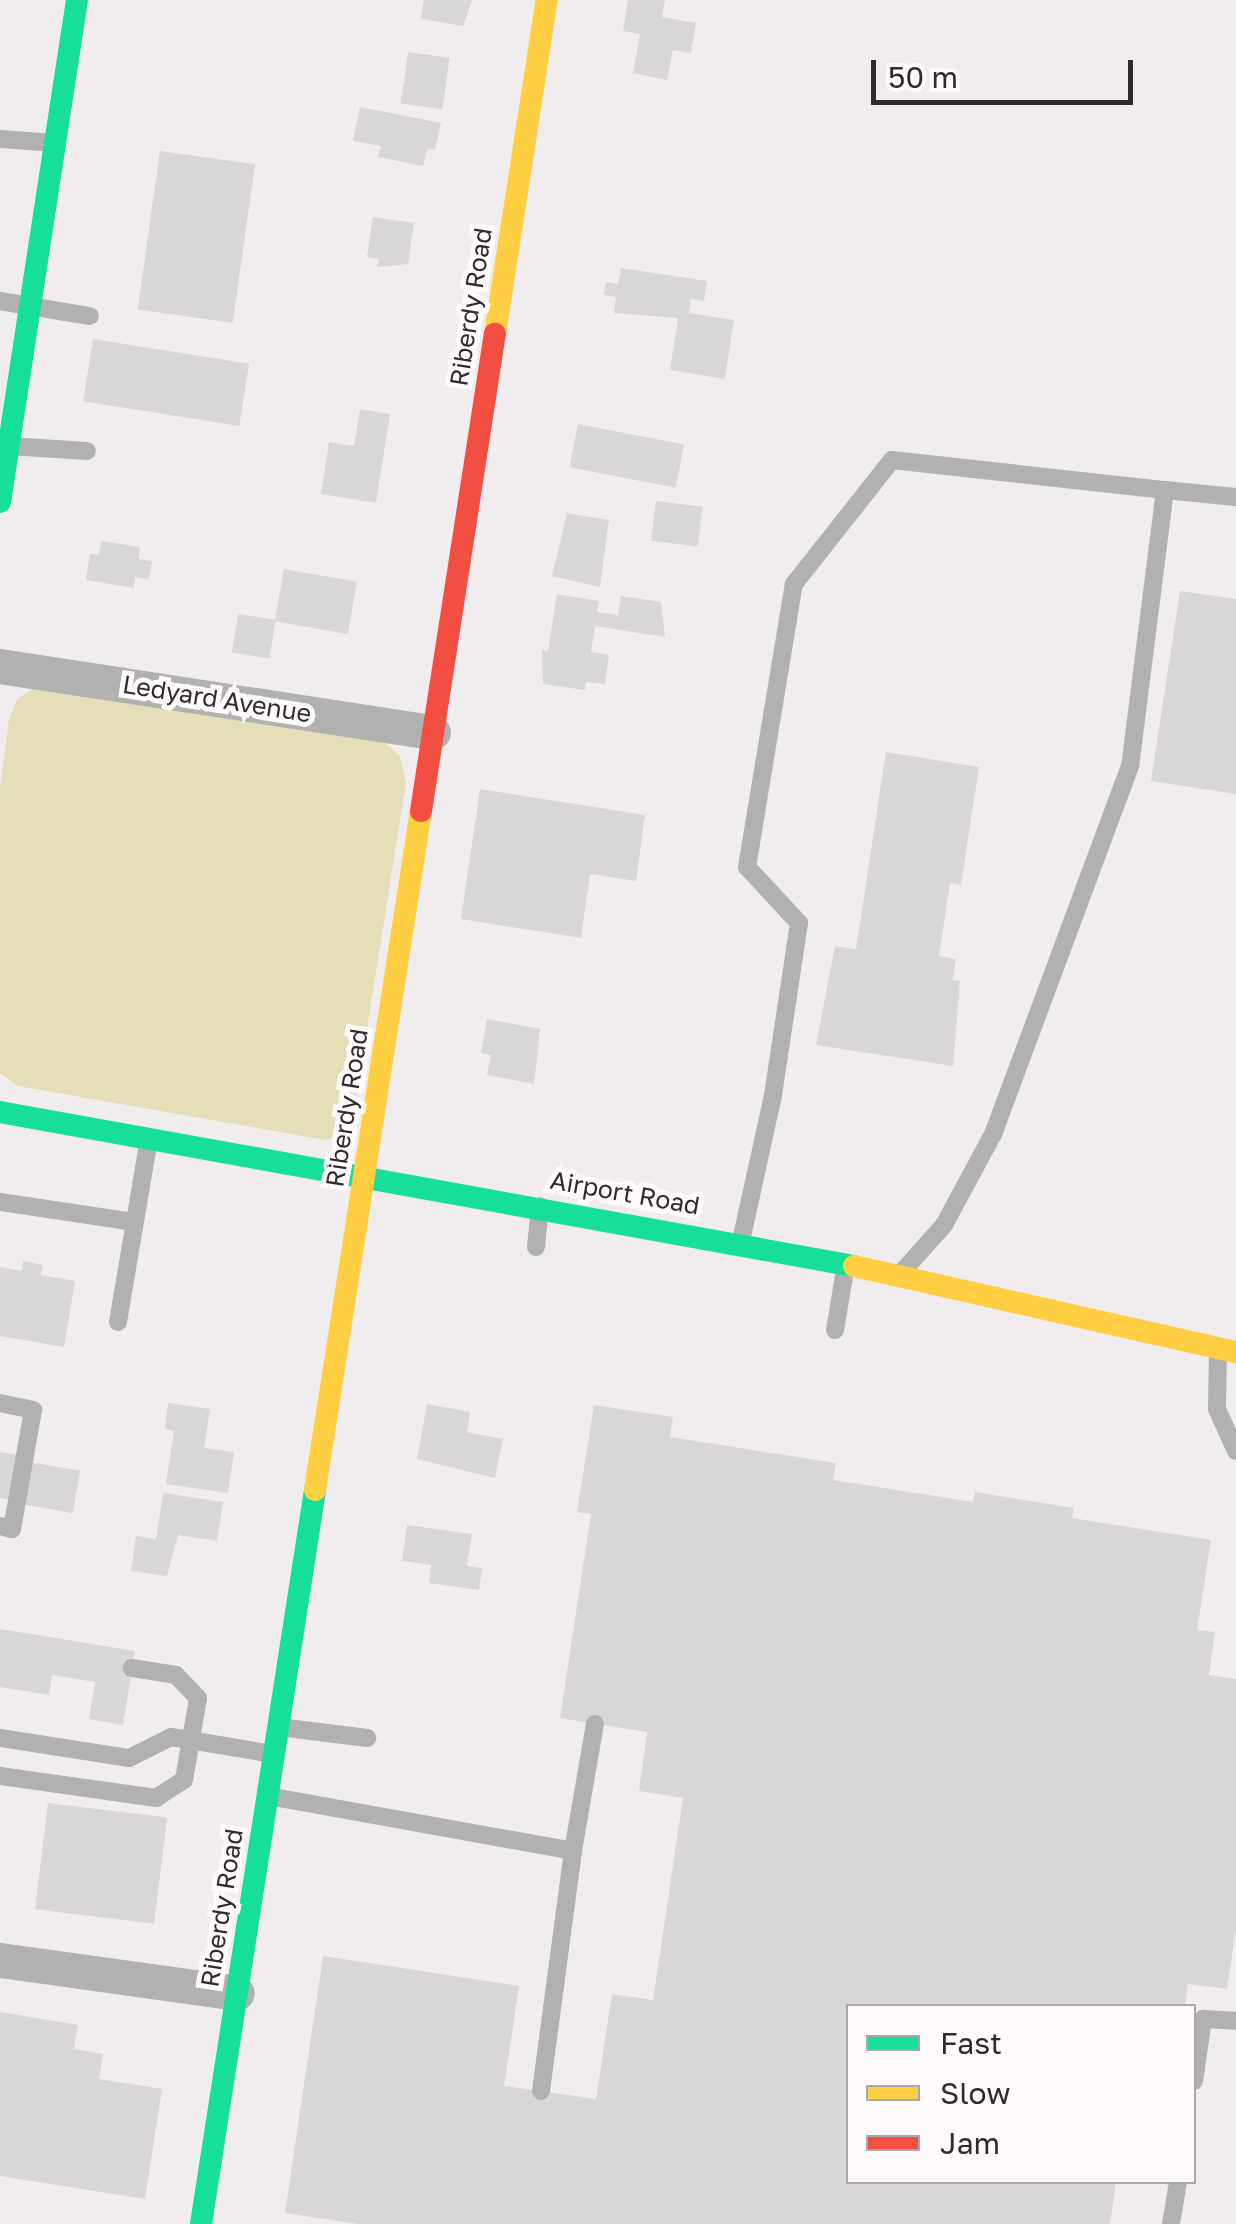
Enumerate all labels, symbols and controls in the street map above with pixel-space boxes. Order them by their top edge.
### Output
scale bar [876,40,1138,102]
text: 50 m [888,59,958,95]
street label: Riberdy Road [444,226,498,388]
street label: Ledyard Avenue [121,669,313,729]
street label: Riberdy Road [320,1027,374,1189]
street label: Airport Road [548,1165,702,1221]
street label: Riberdy Road [195,1827,249,1989]
legend [846,2004,1196,2184]
text: Fast [940,2025,1002,2061]
text: Slow [940,2075,1011,2111]
text: Jam [940,2125,1000,2161]

